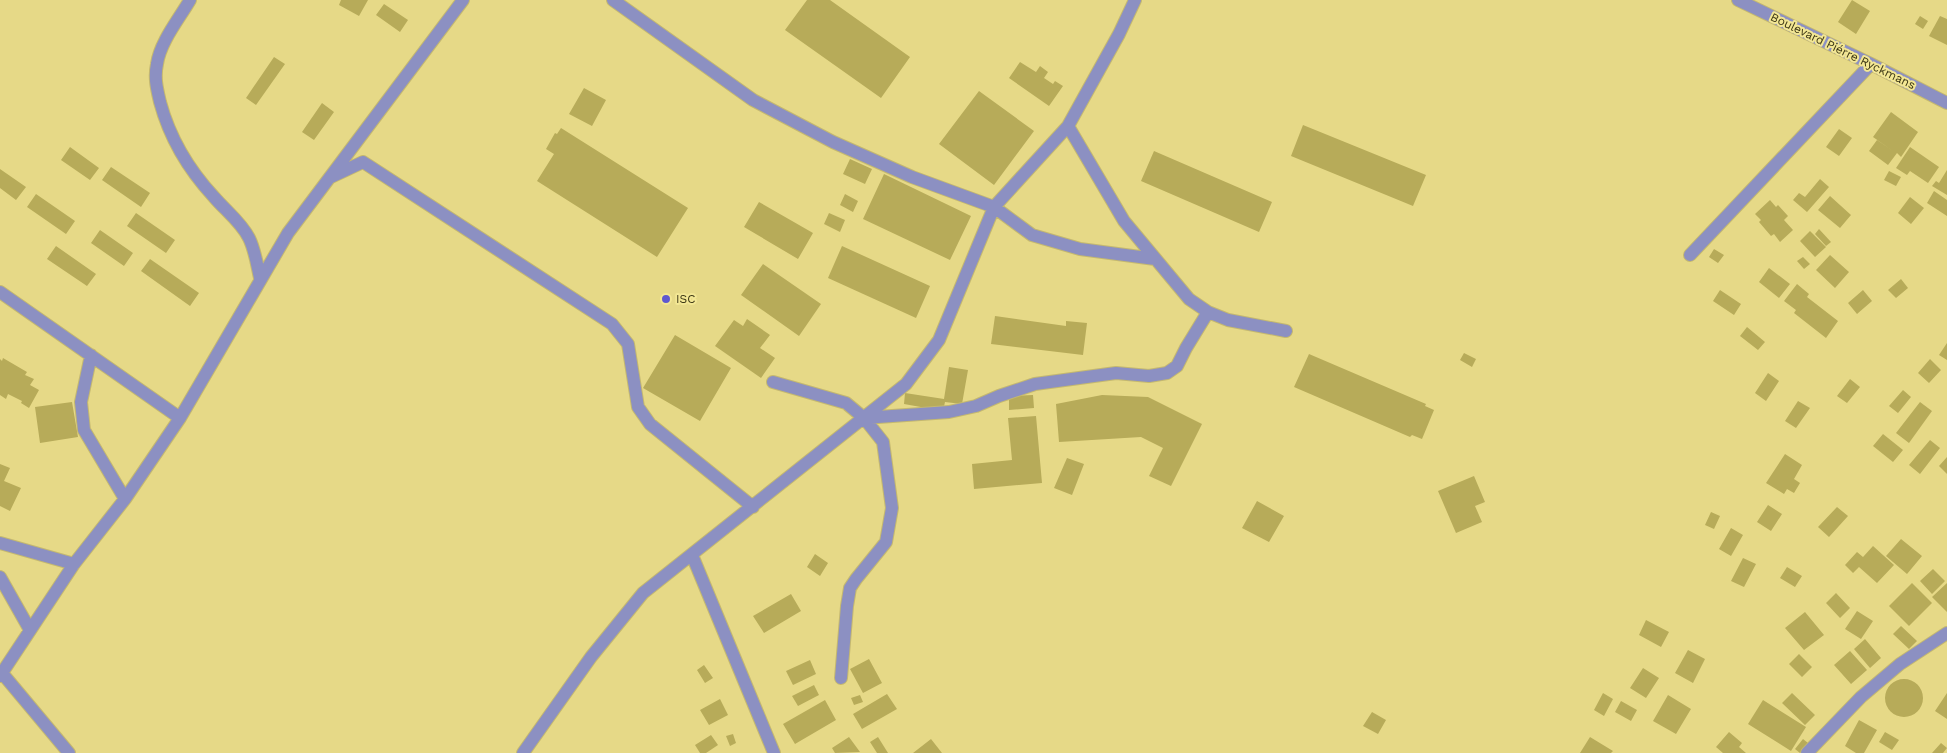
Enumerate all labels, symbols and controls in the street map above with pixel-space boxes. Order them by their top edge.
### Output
street label: Boulevard Piérre Ryckmans [1768,10,1918,92]
place label: ISC [676,292,695,306]
marker: ISC [660,293,672,305]

